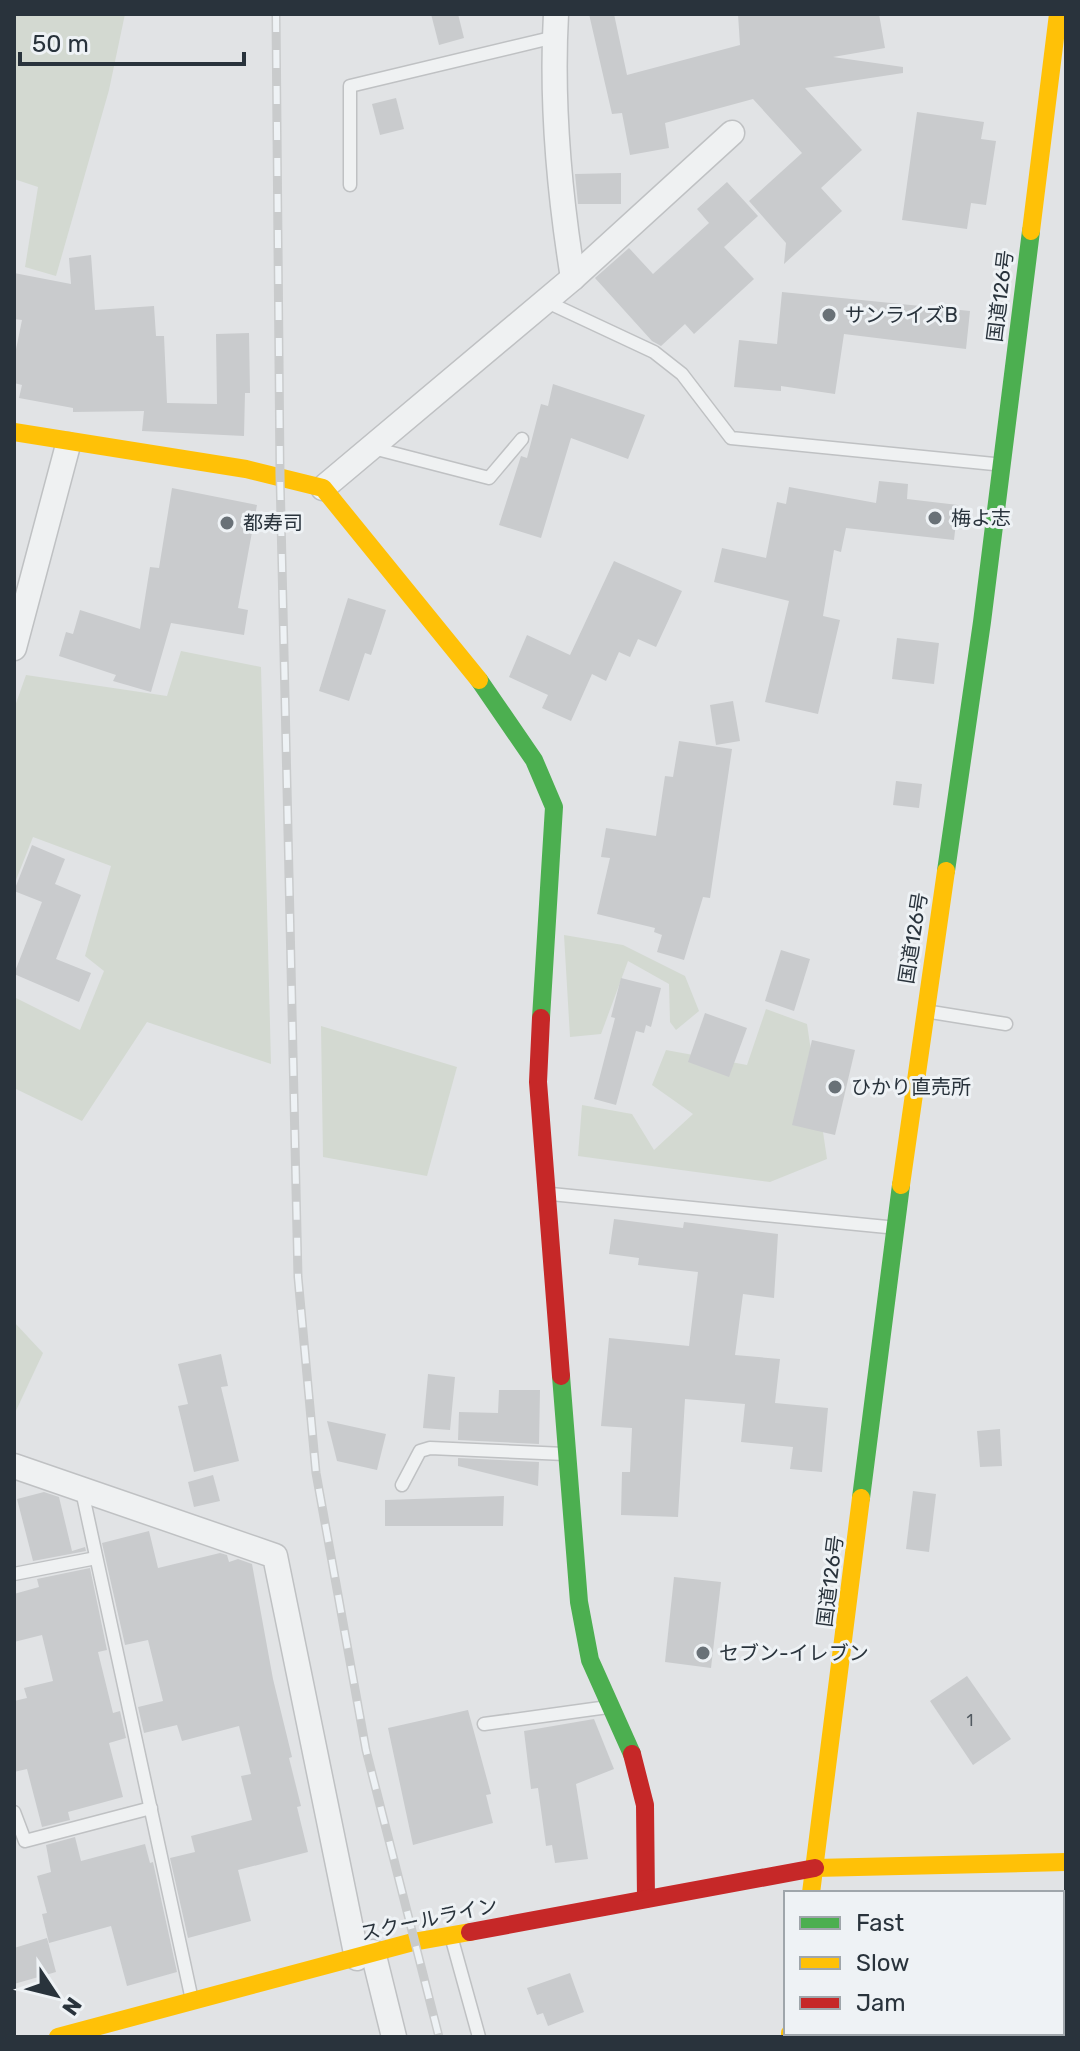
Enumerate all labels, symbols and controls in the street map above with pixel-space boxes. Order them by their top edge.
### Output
scale bar [20,16,244,66]
text: 50 m [32,30,89,58]
street label: 国道126号 [982,249,1018,343]
place label: サンライズB [845,303,958,327]
marker: サンライズB [820,306,838,324]
place label: 梅よ志 [951,506,1011,530]
marker: 梅よ志 [926,509,944,527]
place label: 都寿司 [243,511,303,535]
marker: 都寿司 [218,514,236,532]
street label: 国道126号 [894,891,932,985]
place label: ひかり直売所 [851,1075,971,1099]
marker: ひかり直売所 [826,1078,844,1096]
street label: 国道126号 [812,1534,848,1628]
place label: セブン-イレブン [719,1641,869,1665]
marker: セブン-イレブン [694,1644,712,1662]
house number: 1 [967,1711,973,1730]
legend [784,1891,1064,2035]
street label: スクールライン [358,1893,500,1945]
text: Fast [856,1909,904,1937]
text: Slow [856,1949,909,1977]
north arrow [16,1955,96,2035]
text: Jam [856,1989,906,2017]
text: N [56,1992,88,2020]

